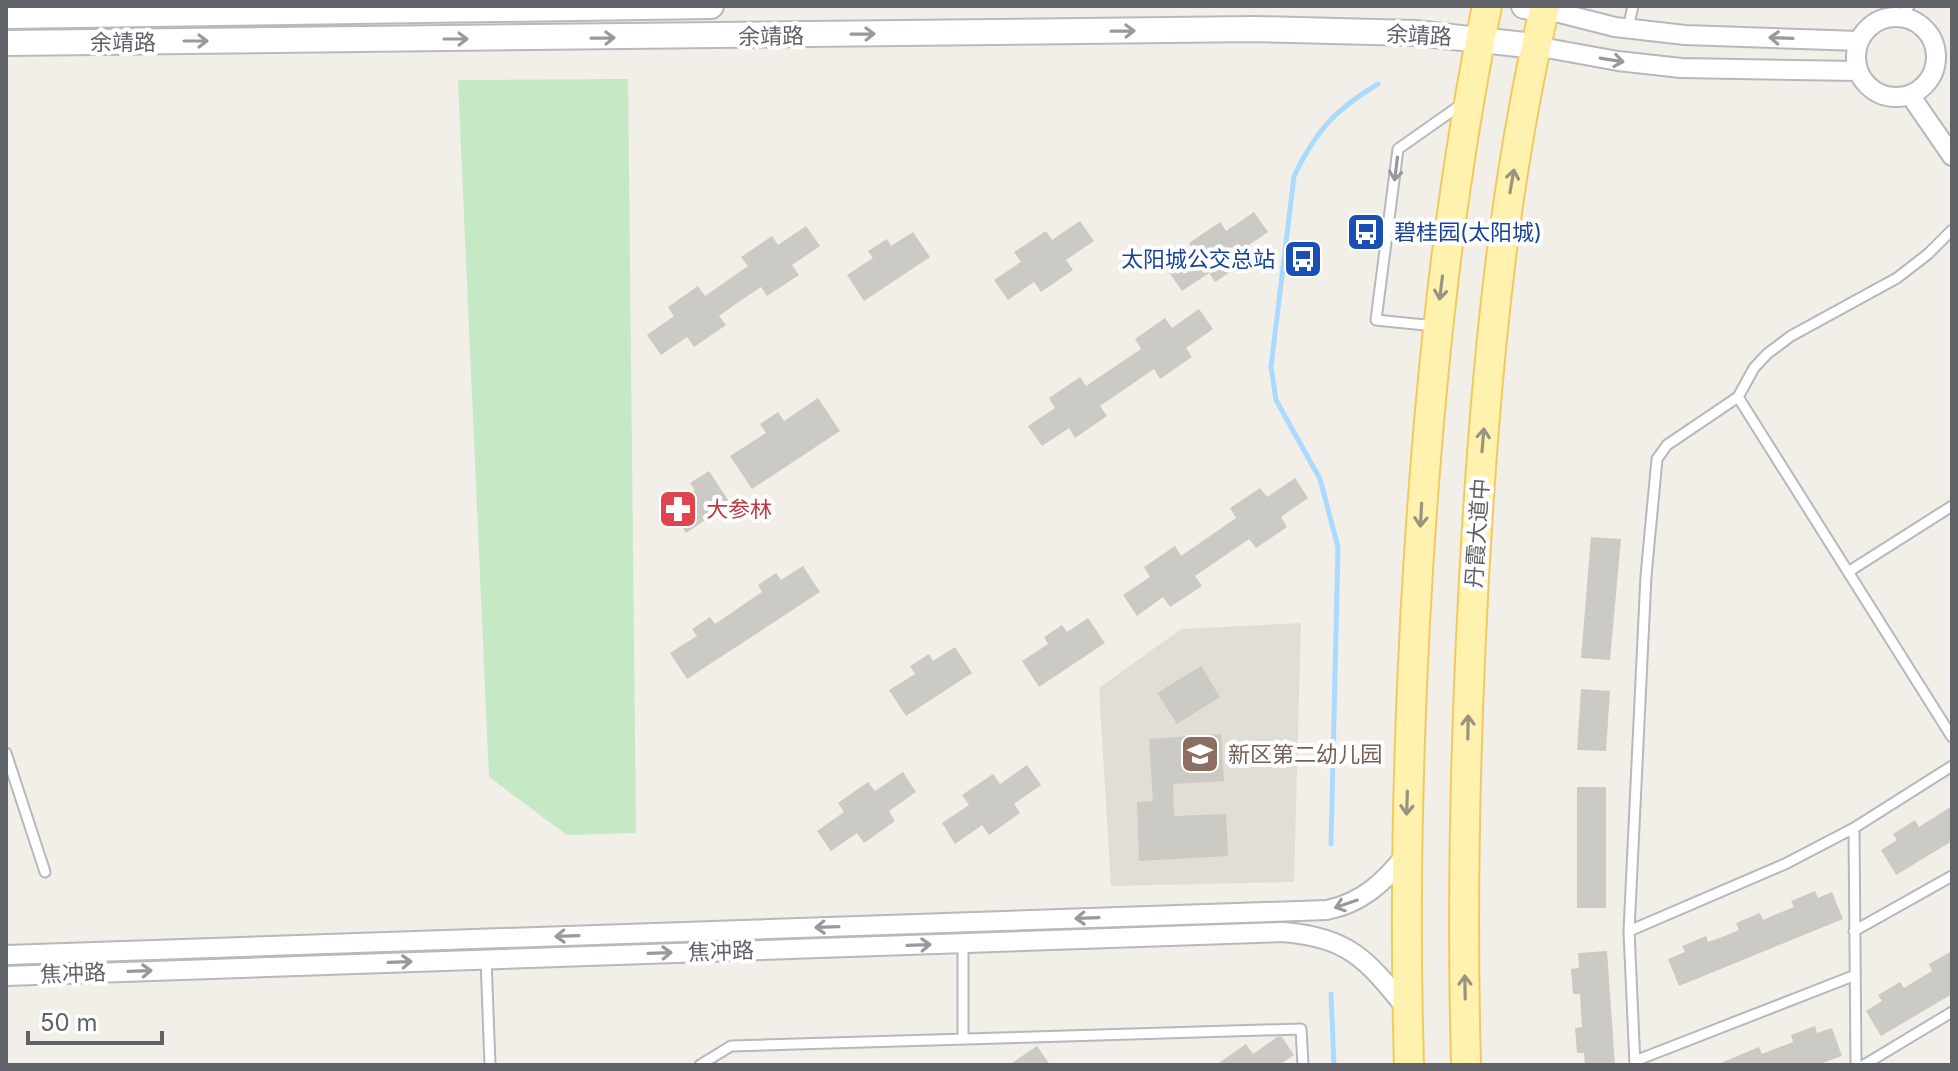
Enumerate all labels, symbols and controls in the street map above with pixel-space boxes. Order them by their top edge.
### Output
street label: 余靖路 [1385,20,1453,50]
street label: 余靖路 [738,22,804,50]
one-way arrow [1109,23,1136,39]
one-way arrow [849,27,876,42]
street label: 余靖路 [90,29,156,55]
one-way arrow [589,30,616,46]
one-way arrow [442,31,469,47]
one-way arrow [1768,31,1795,46]
one-way arrow [182,33,209,49]
one-way arrow [1599,53,1624,68]
one-way arrow [1388,155,1403,182]
one-way arrow [1505,169,1520,194]
bus stop icon: 碧桂园(太阳城) [1345,211,1387,253]
place label: 碧桂园(太阳城) [1394,219,1542,245]
bus stop icon: 太阳城公交总站 [1282,238,1324,280]
place label: 太阳城公交总站 [1121,246,1275,272]
one-way arrow [1433,275,1448,300]
one-way arrow [1476,427,1491,453]
street label: 丹霞大道中 [1460,477,1494,589]
pharmacy icon: 大参林 [657,488,699,530]
place label: 大参林 [706,496,772,522]
one-way arrow [1414,501,1429,528]
one-way arrow [1460,714,1476,741]
school or university icon: 新区第二幼儿园 [1179,733,1221,775]
place label: 新区第二幼儿园 [1228,741,1382,767]
one-way arrow [1400,789,1415,816]
one-way arrow [1334,898,1359,912]
one-way arrow [1074,910,1101,925]
one-way arrow [814,919,841,934]
one-way arrow [554,928,581,943]
street label: 焦冲路 [688,937,754,965]
one-way arrow [905,937,932,952]
one-way arrow [646,946,673,961]
one-way arrow [386,955,413,970]
street label: 焦冲路 [40,959,106,987]
one-way arrow [126,964,153,979]
one-way arrow [1457,974,1473,1001]
scale bar [28,995,162,1045]
text: 50 m [40,1008,98,1037]

